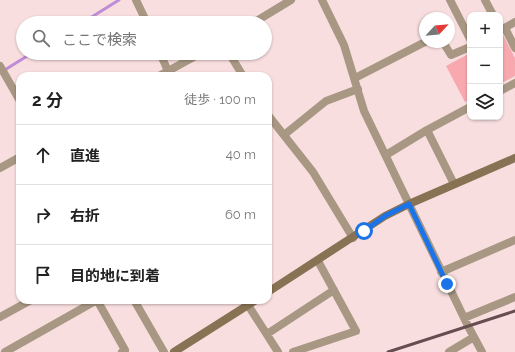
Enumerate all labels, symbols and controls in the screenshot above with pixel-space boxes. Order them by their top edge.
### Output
north arrow [419,12,455,48]
map controls [467,12,503,120]
button: + [467,12,503,48]
search box [16,16,272,60]
icon: search [30,27,52,49]
text: ここで検索 [62,31,137,49]
button: − [467,48,503,84]
button: layers [467,84,503,120]
text: 2 分 [32,90,63,110]
text: 徒歩 · 100 m [184,92,256,107]
icon: ahead [32,144,54,166]
text: 直進 [70,147,100,165]
text: 40 m [226,147,256,162]
icon: right [32,204,54,226]
text: 右折 [70,207,100,225]
text: 60 m [225,207,256,222]
route start [355,222,373,240]
icon: arrive [32,264,54,286]
text: 目的地に到着 [70,267,160,285]
route end [438,275,456,293]

